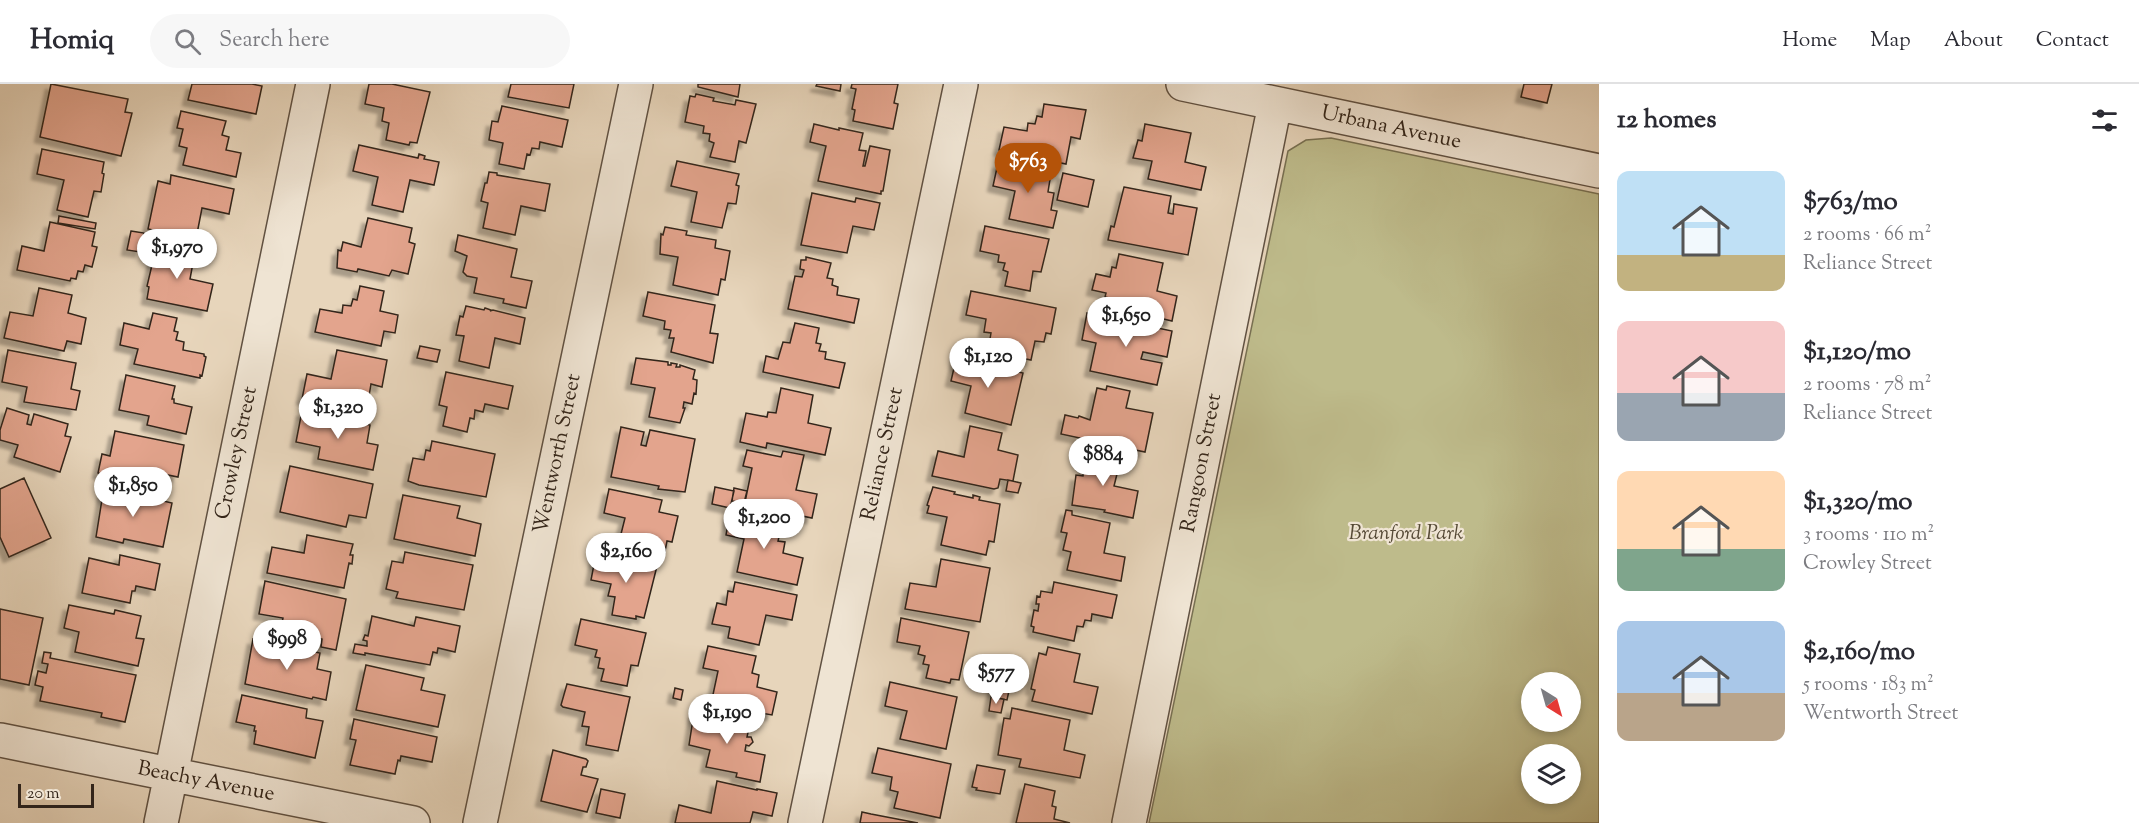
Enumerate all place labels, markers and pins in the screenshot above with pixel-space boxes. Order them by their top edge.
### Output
pin: $763 [992,143,1064,194]
pin: $1,970 [128,229,226,280]
pin: $1,650 [1077,297,1175,348]
pin: $1,120 [939,338,1037,389]
pin: $1,320 [289,389,387,440]
pin: $884 [1067,436,1139,487]
pin: $1,850 [84,467,182,518]
pin: $1,200 [715,499,813,550]
pin: $2,160 [577,533,675,584]
pin: $998 [251,620,323,671]
pin: $577 [960,654,1032,705]
pin: $1,190 [678,694,776,745]

